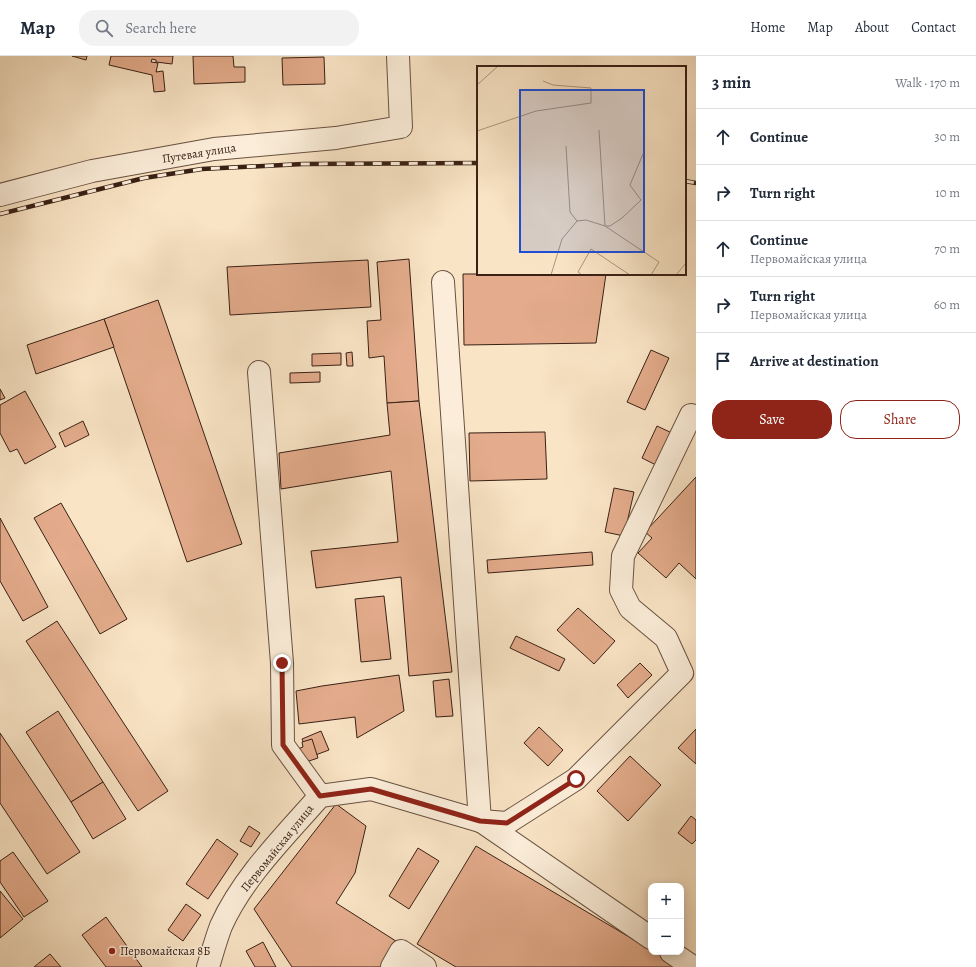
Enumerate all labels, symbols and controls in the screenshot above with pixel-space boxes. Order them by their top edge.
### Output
search box [79,10,359,46]
text: Map [20,15,55,41]
icon: search [93,17,115,39]
text: Search here [125,18,197,38]
text: Home [750,18,785,37]
text: Map [807,18,833,37]
text: About [855,18,889,37]
text: Contact [911,18,956,37]
inset map [477,66,686,275]
text: 3 min [712,71,751,94]
text: Walk · 170 m [895,74,960,91]
icon: ahead [712,126,734,148]
text: Continue [750,127,808,147]
text: 30 m [934,128,960,145]
street label: Путевая улица [161,139,237,167]
icon: right [712,182,734,204]
text: Turn right [750,183,815,203]
text: 10 m [935,184,960,201]
text: Continue [750,230,808,250]
icon: ahead [712,238,734,260]
text: 70 m [934,240,960,257]
text: Первомайская улица [750,250,867,267]
text: Turn right [750,286,815,306]
icon: right [712,294,734,316]
text: 60 m [934,296,960,313]
text: Первомайская улица [750,306,867,323]
icon: arrive [712,350,734,372]
text: Arrive at destination [750,351,879,371]
button: Save [712,400,832,439]
button: Share [840,400,960,439]
route end [273,654,291,672]
route start [567,770,585,788]
street label: Первомайская улица [237,801,317,895]
map controls [648,883,684,955]
button: + [648,883,684,919]
button: − [648,919,684,955]
place label: Первомайская 8Б [120,943,210,959]
marker: Первомайская 8Б [107,946,117,956]

